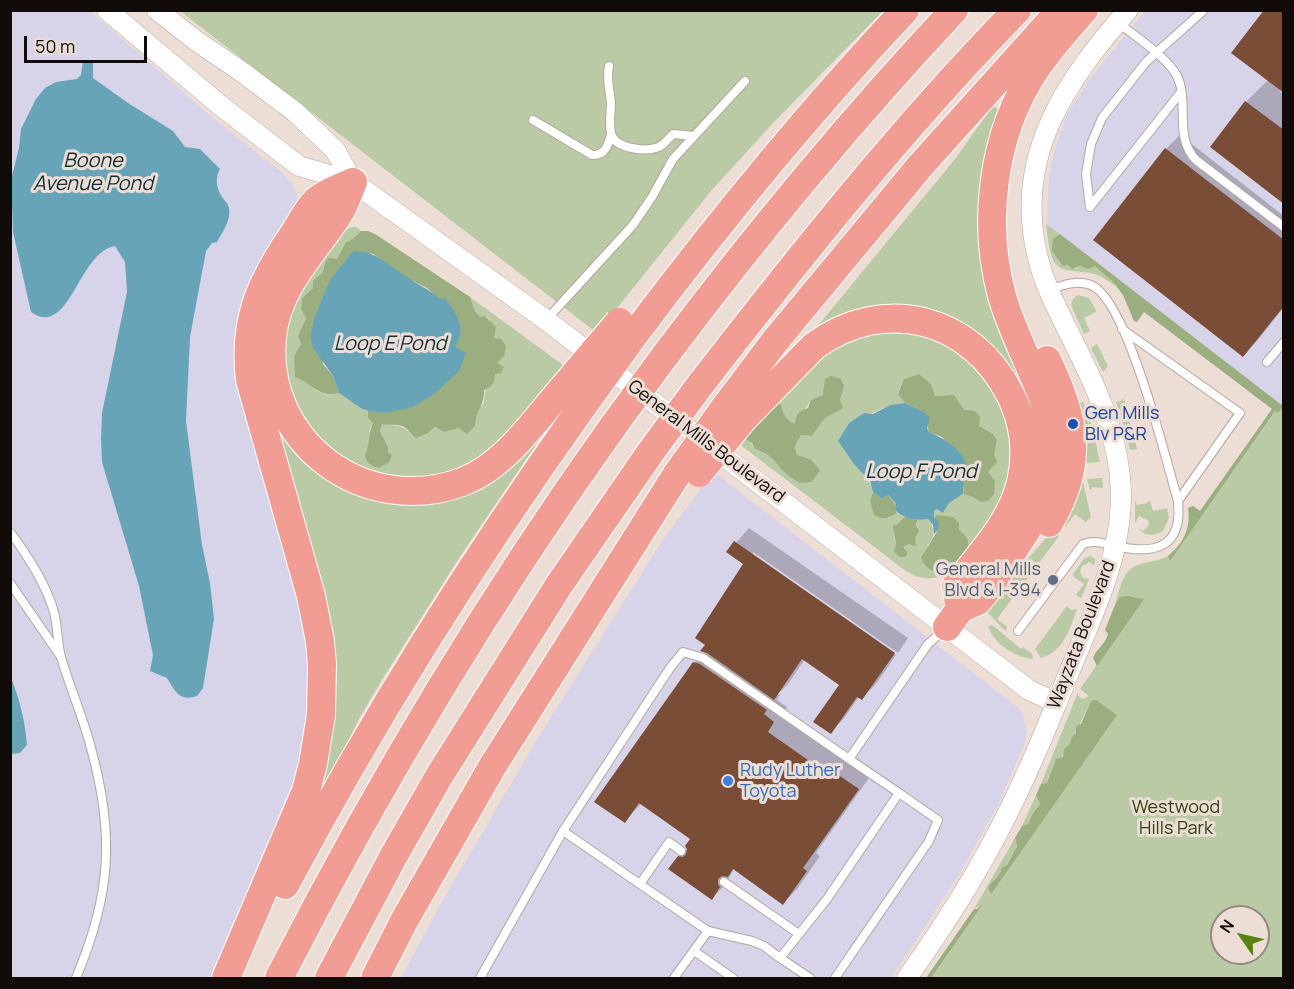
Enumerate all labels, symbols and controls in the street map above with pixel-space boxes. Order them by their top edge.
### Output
scale bar [27,24,150,62]
text: 50 m [35,34,75,58]
water label: Boone Avenue Pond [33,149,153,196]
water label: Loop E Pond [334,332,446,356]
street label: General Mills Boulevard [623,376,789,508]
place label: Gen Mills Blv P&R [1085,403,1159,446]
marker: Gen Mills Blv P&R [1066,417,1080,431]
water label: Loop F Pond [865,460,977,484]
street label: Wayzata Boulevard [1044,558,1120,712]
place label: General Mills Blvd & I-394 [936,559,1041,602]
marker: General Mills Blvd & I-394 [1046,573,1060,587]
place label: Rudy Luther Toyota [740,760,841,802]
marker: Rudy Luther Toyota [721,774,735,788]
park label: Westwood Hills Park [1132,797,1220,840]
north arrow [1210,905,1270,965]
text: N [1214,915,1239,937]

